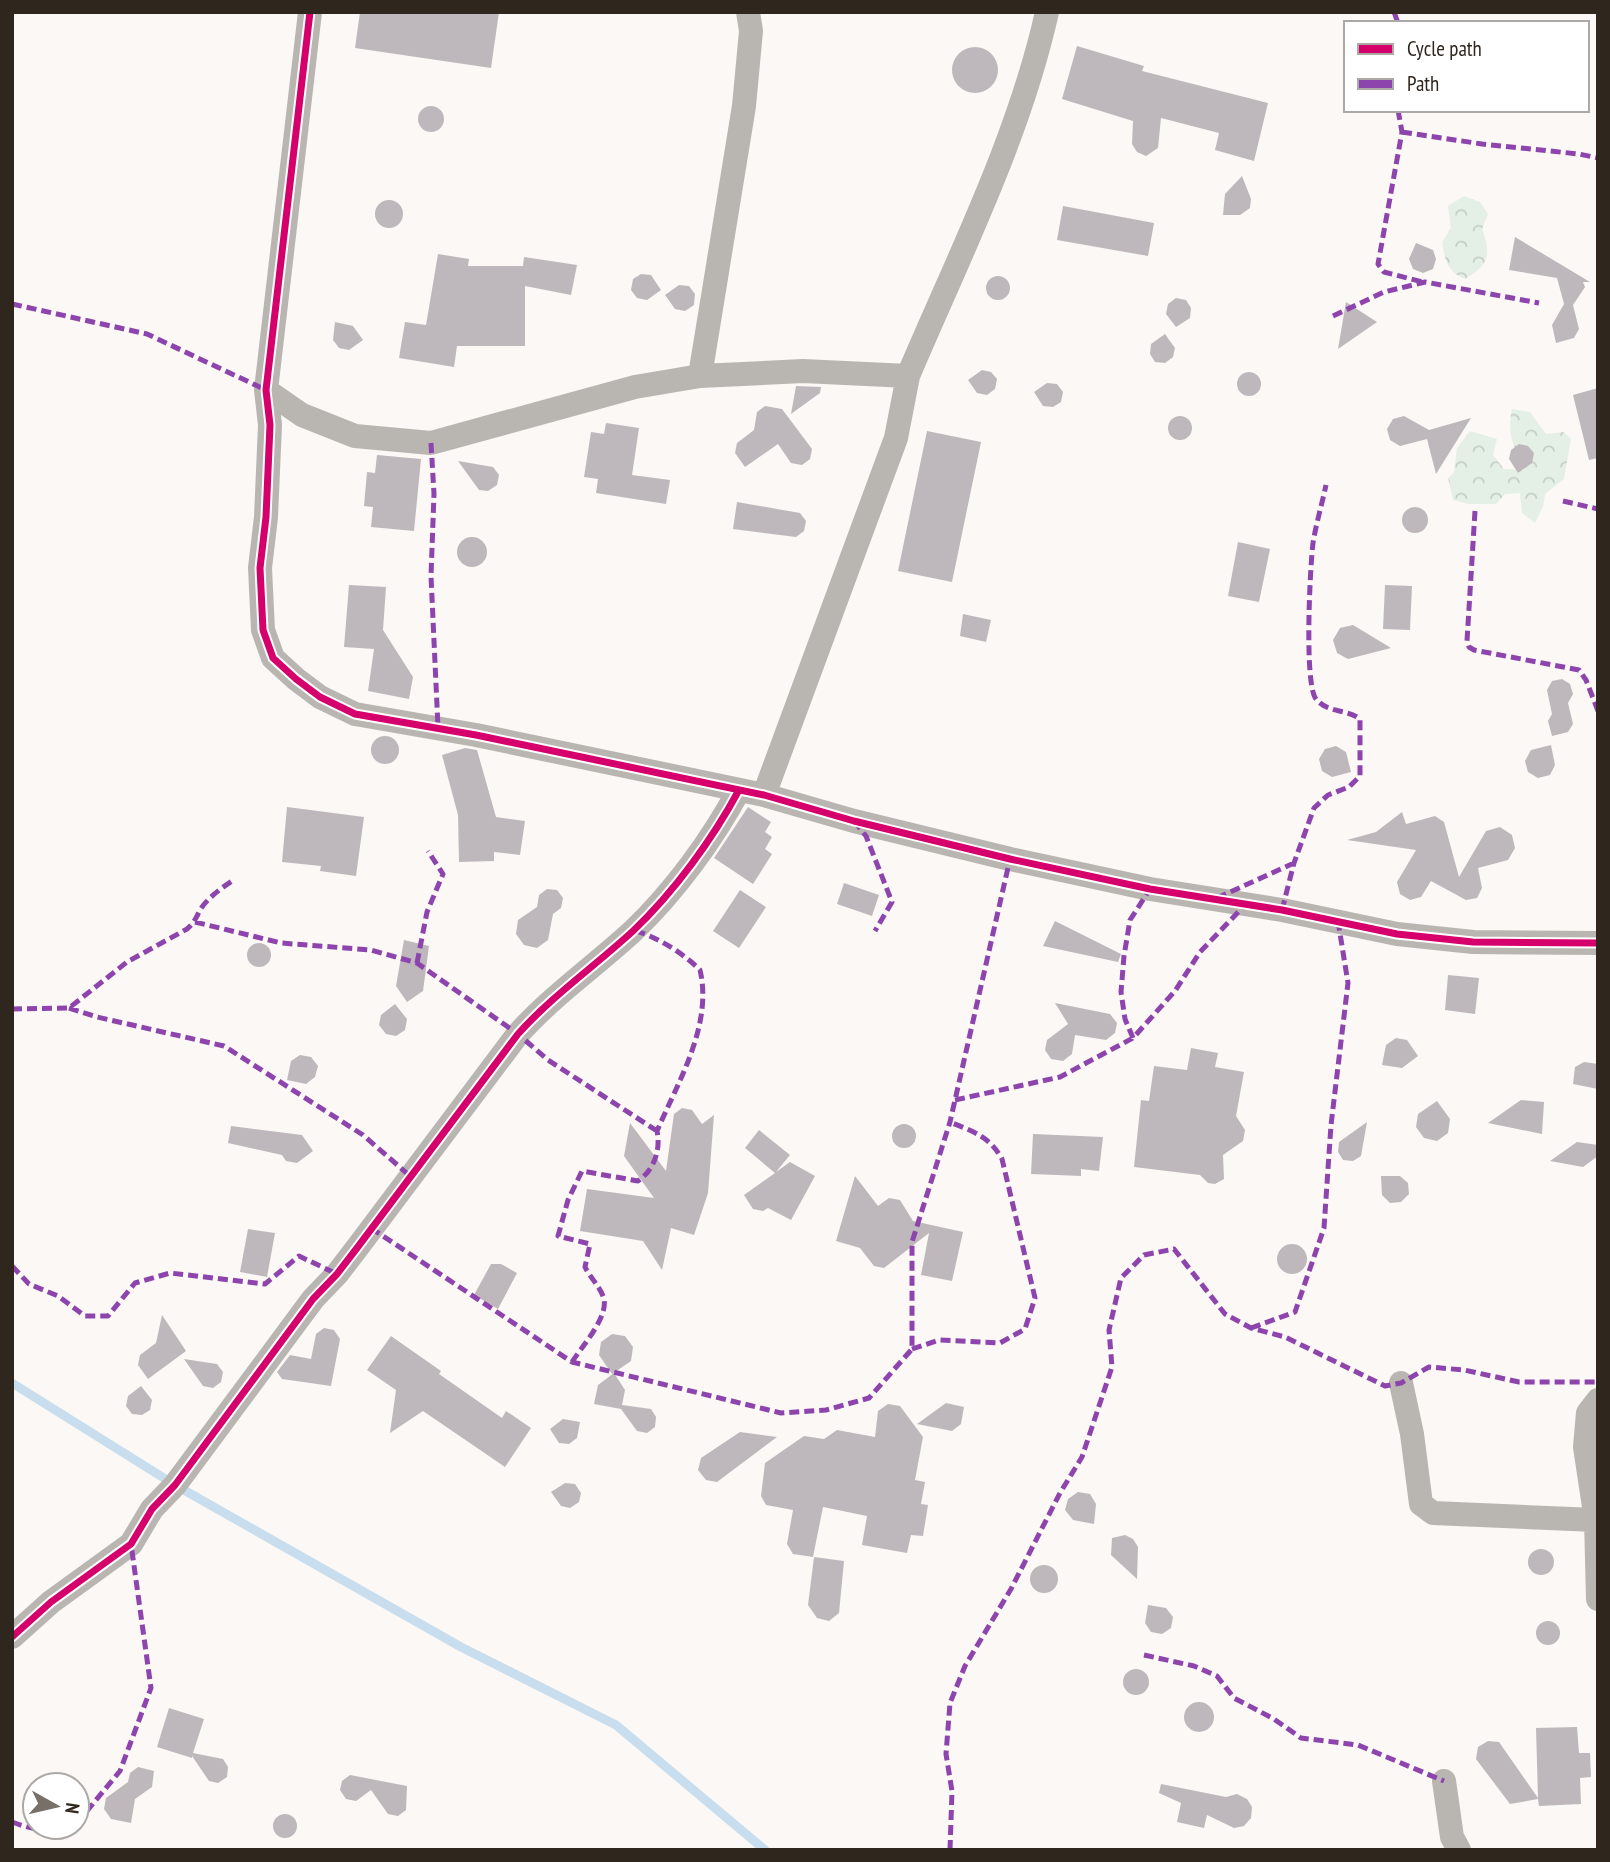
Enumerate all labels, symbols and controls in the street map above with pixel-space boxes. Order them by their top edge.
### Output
legend [1344,21,1589,112]
text: Cycle path [1407,35,1482,62]
text: Path [1407,70,1439,97]
north arrow [21,1771,91,1841]
text: N [60,1802,85,1815]

